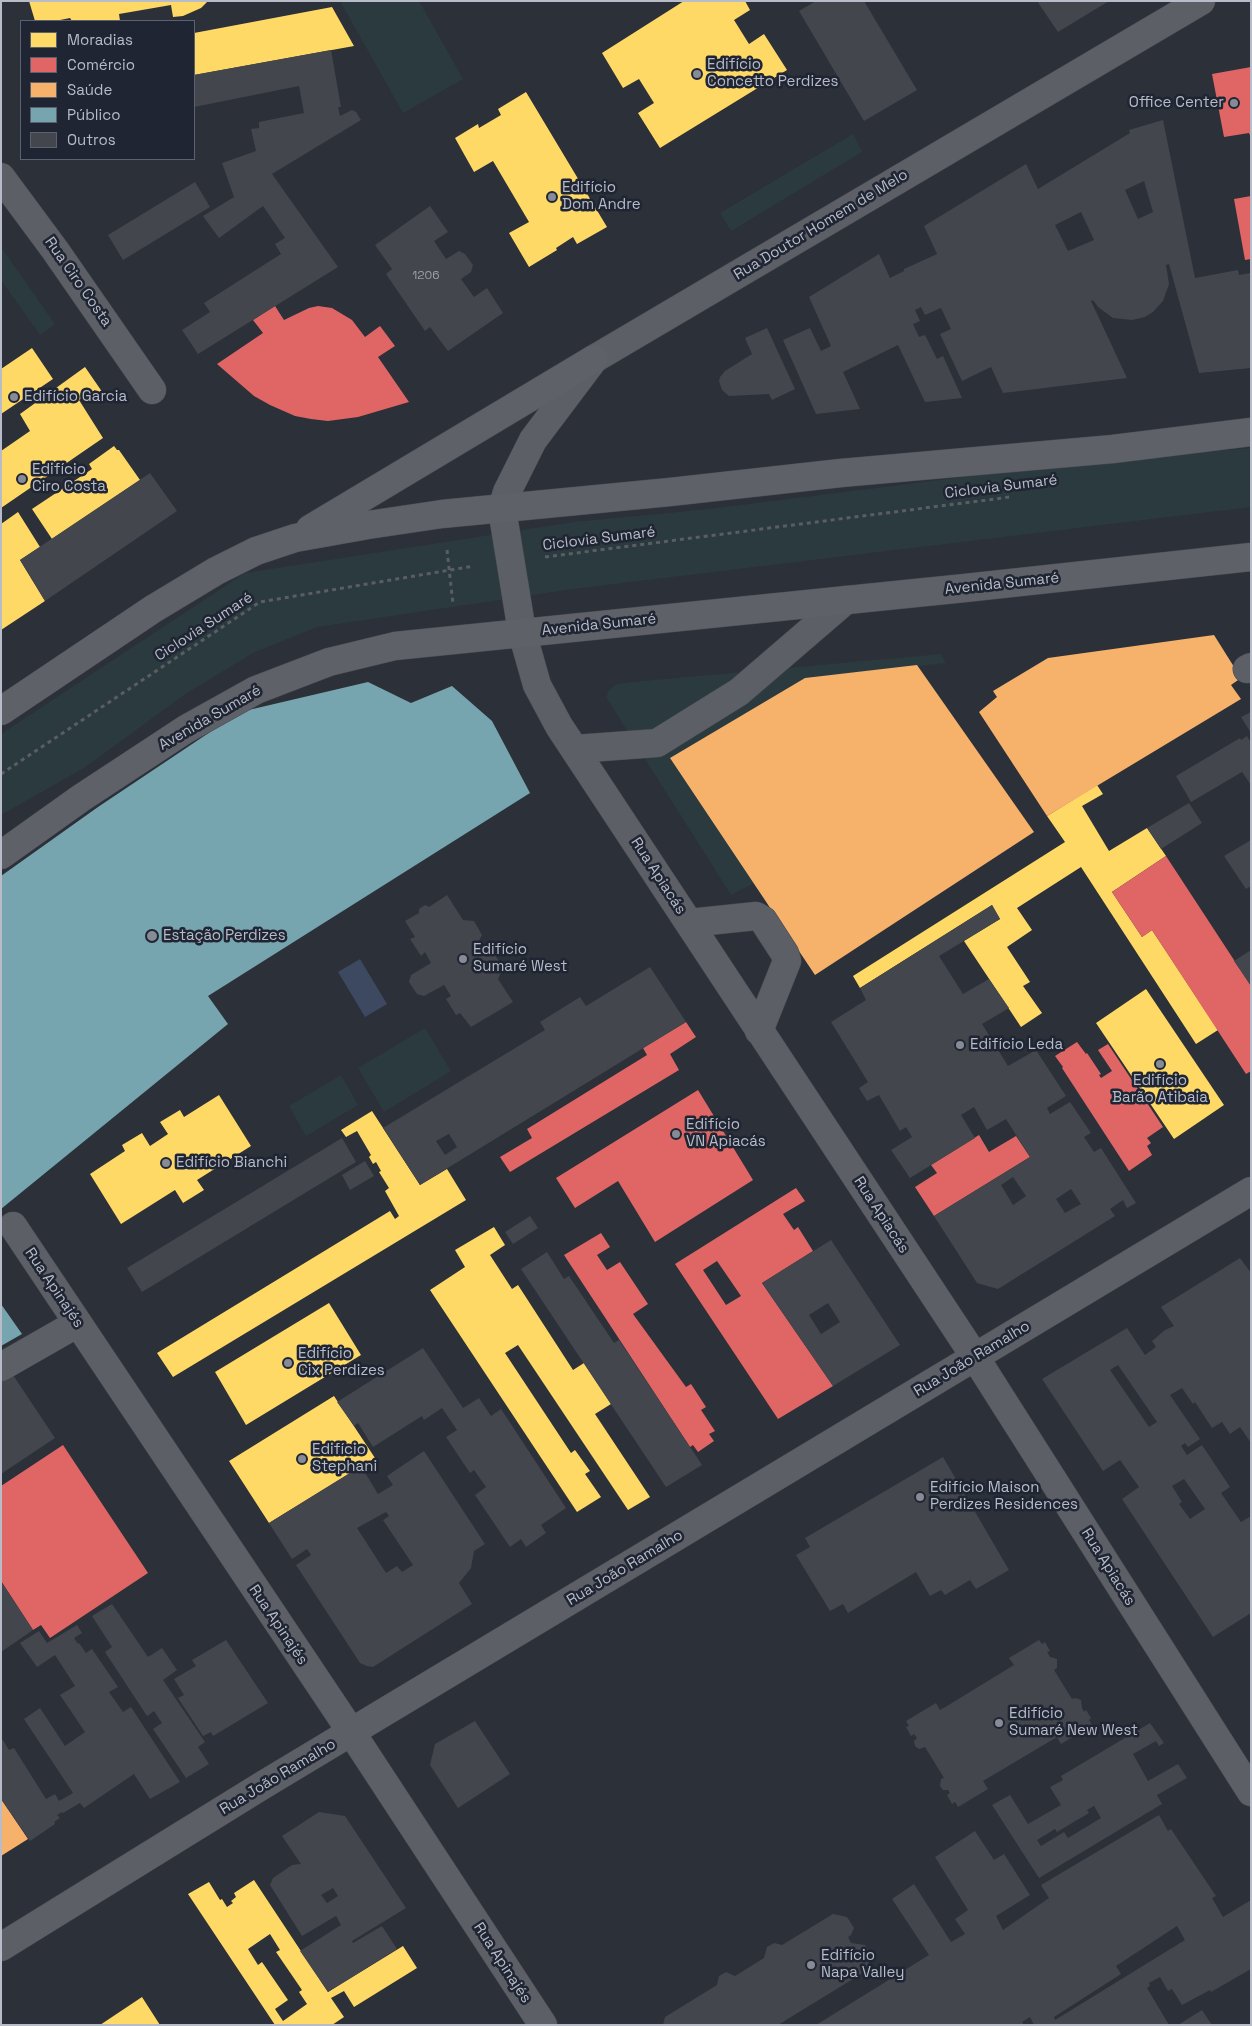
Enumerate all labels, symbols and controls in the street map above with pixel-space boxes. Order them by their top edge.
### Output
legend [20,20,195,160]
text: Moradias [67,30,133,49]
text: Comércio [67,55,135,74]
place label: Edifício Concetto Perdizes [707,56,838,91]
marker: Edifício Concetto Perdizes [691,68,703,80]
text: Saúde [67,80,112,99]
place label: Office Center [1129,94,1224,112]
marker: Office Center [1228,97,1240,109]
text: Público [67,105,120,124]
text: Outros [67,130,116,149]
street label: Rua Doutor Homem de Melo [731,166,911,284]
place label: Edifício Dom Andre [562,179,641,214]
marker: Edifício Dom Andre [546,191,558,203]
street label: Rua Ciro Costa [40,234,116,330]
house number: 1206 [412,269,440,283]
place label: Edifício Garcia [24,388,127,406]
marker: Edifício Garcia [8,391,20,403]
place label: Edifício Ciro Costa [32,461,106,496]
street label: Ciclovia Sumaré [944,471,1058,503]
marker: Edifício Ciro Costa [16,473,28,485]
street label: Ciclovia Sumaré [542,523,656,555]
street label: Avenida Sumaré [944,569,1060,599]
street label: Ciclovia Sumaré [152,589,256,665]
street label: Avenida Sumaré [541,610,657,640]
street label: Avenida Sumaré [156,681,264,755]
street label: Rua Apiacás [627,834,689,918]
place label: Estação Perdizes [163,927,286,945]
marker: Estação Perdizes [145,929,159,943]
place label: Edifício Sumaré West [473,941,567,976]
marker: Edifício Sumaré West [457,953,469,965]
place label: Edifício Leda [970,1036,1063,1054]
marker: Edifício Leda [954,1039,966,1051]
marker: Edifício Barão Atibaia [1154,1058,1166,1070]
place label: Edifício Barão Atibaia [1112,1072,1208,1107]
place label: Edifício VN Apiacás [686,1116,766,1151]
marker: Edifício VN Apiacás [670,1128,682,1140]
place label: Edifício Bianchi [176,1154,287,1172]
marker: Edifício Bianchi [160,1157,172,1169]
street label: Rua Apiacás [850,1173,912,1257]
street label: Rua Apinajés [21,1245,87,1331]
street label: Rua João Ramalho [911,1317,1033,1401]
place label: Edifício Cix Perdizes [298,1345,385,1380]
marker: Edifício Cix Perdizes [282,1357,294,1369]
place label: Edifício Stephani [312,1441,377,1476]
marker: Edifício Stephani [296,1453,308,1465]
place label: Edifício Maison Perdizes Residences [930,1479,1078,1514]
marker: Edifício Maison Perdizes Residences [914,1491,926,1503]
street label: Rua Apiacás [1077,1525,1139,1609]
street label: Rua João Ramalho [564,1526,686,1610]
street label: Rua Apinajés [245,1582,311,1668]
place label: Edifício Sumaré New West [1009,1705,1138,1740]
marker: Edifício Sumaré New West [993,1717,1005,1729]
street label: Rua João Ramalho [217,1735,339,1819]
street label: Rua Apinajés [469,1919,535,2007]
place label: Edifício Napa Valley [821,1947,905,1982]
marker: Edifício Napa Valley [805,1959,817,1971]

